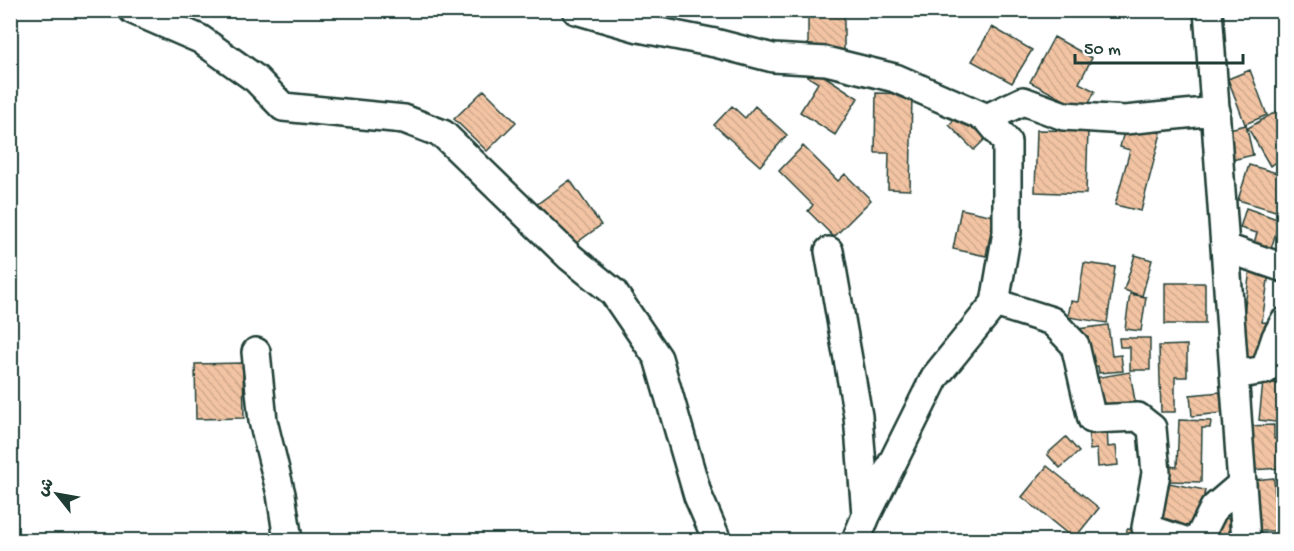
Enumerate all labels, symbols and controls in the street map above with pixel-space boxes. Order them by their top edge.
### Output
scale bar [1075,27,1243,65]
text: 50 m [1084,40,1121,61]
north arrow [27,464,87,524]
text: ش [34,476,60,501]

